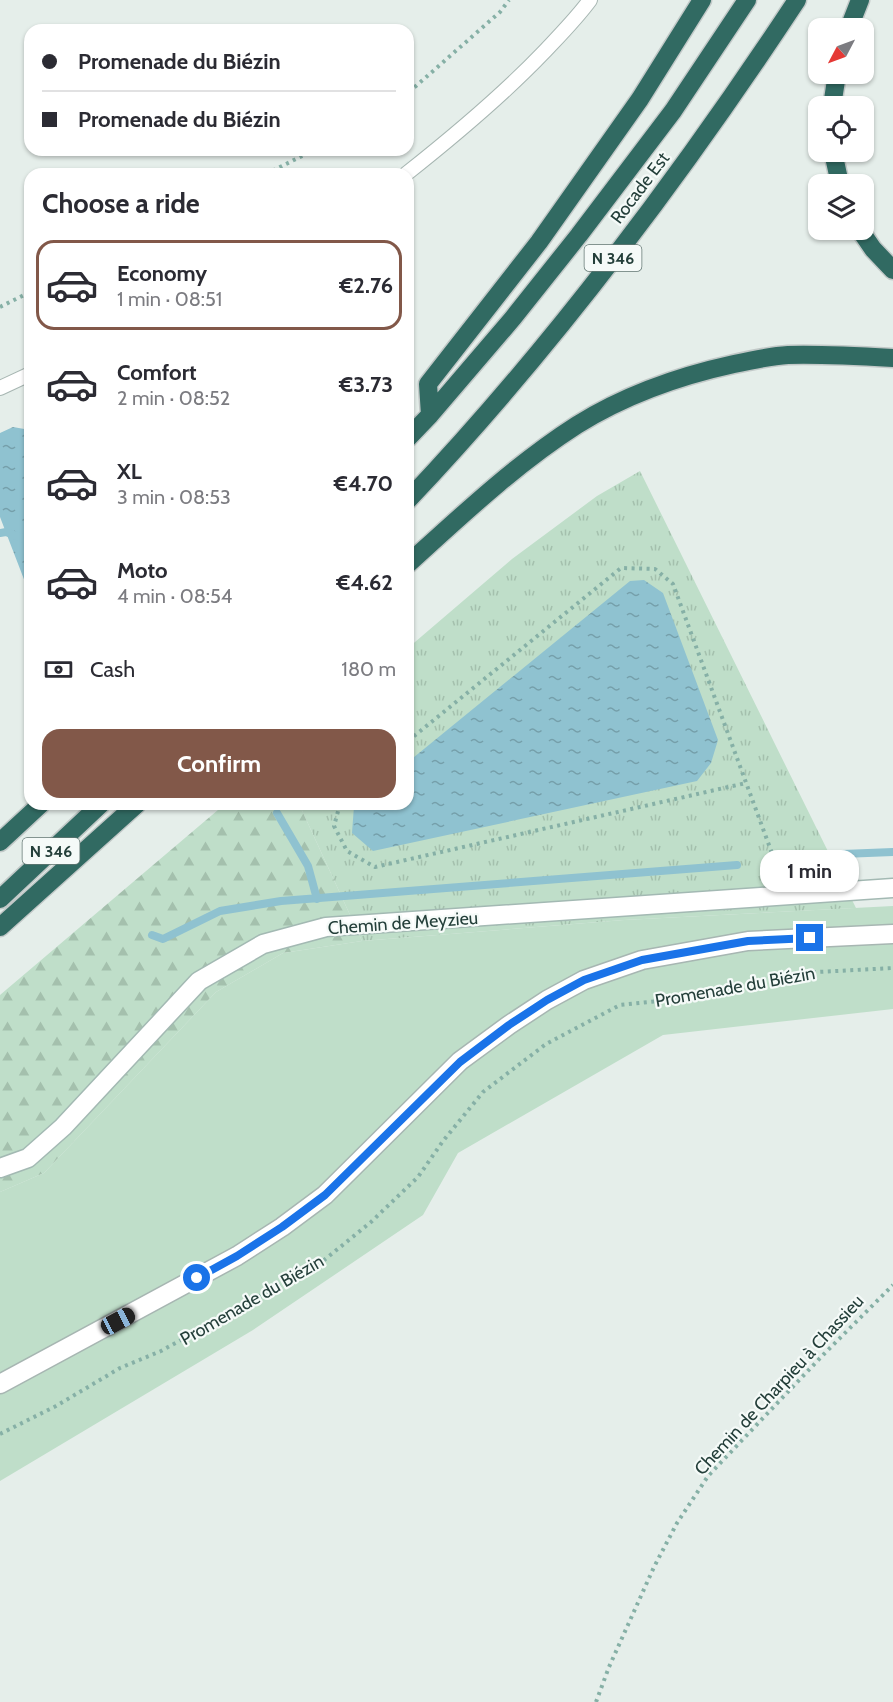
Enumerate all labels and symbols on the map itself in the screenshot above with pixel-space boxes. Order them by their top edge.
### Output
north arrow [808,18,874,84]
street label: Rocade Est [606,148,674,228]
road number: N 346 [584,245,642,271]
road number: N 346 [22,838,80,864]
callout: 1 min [760,851,860,893]
street label: Chemin de Meyzieu [327,907,479,939]
route end [796,924,823,951]
street label: Promenade du Biézin [653,962,817,1012]
street label: Promenade du Biézin [176,1250,328,1350]
route start [183,1264,210,1291]
street label: Chemin de Charpieu à Chassieu [690,1290,868,1480]
car [98,1305,138,1337]

